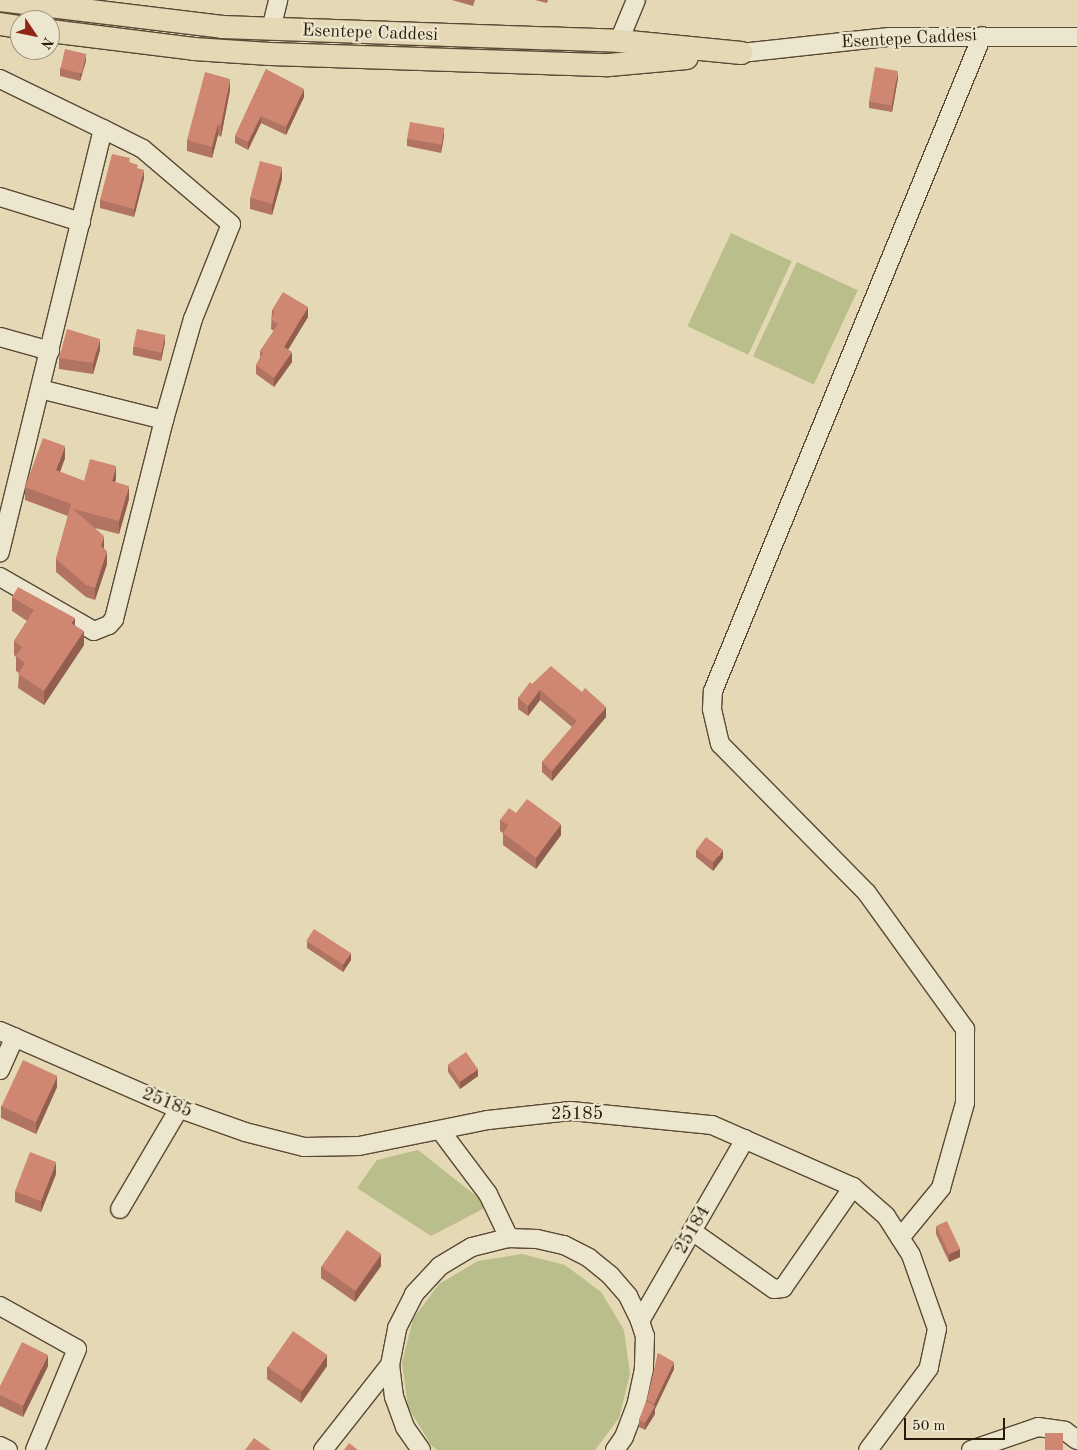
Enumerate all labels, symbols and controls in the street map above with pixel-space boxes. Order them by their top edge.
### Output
north arrow [10,10,60,60]
street label: Esentepe Caddesi [302,20,438,46]
street label: Esentepe Caddesi [840,25,978,53]
text: N [38,34,55,51]
street label: 25185 [139,1083,195,1123]
street label: 25185 [551,1103,603,1125]
street label: 25184 [671,1202,715,1258]
scale bar [907,1408,1008,1440]
text: 50 m [912,1419,946,1434]

